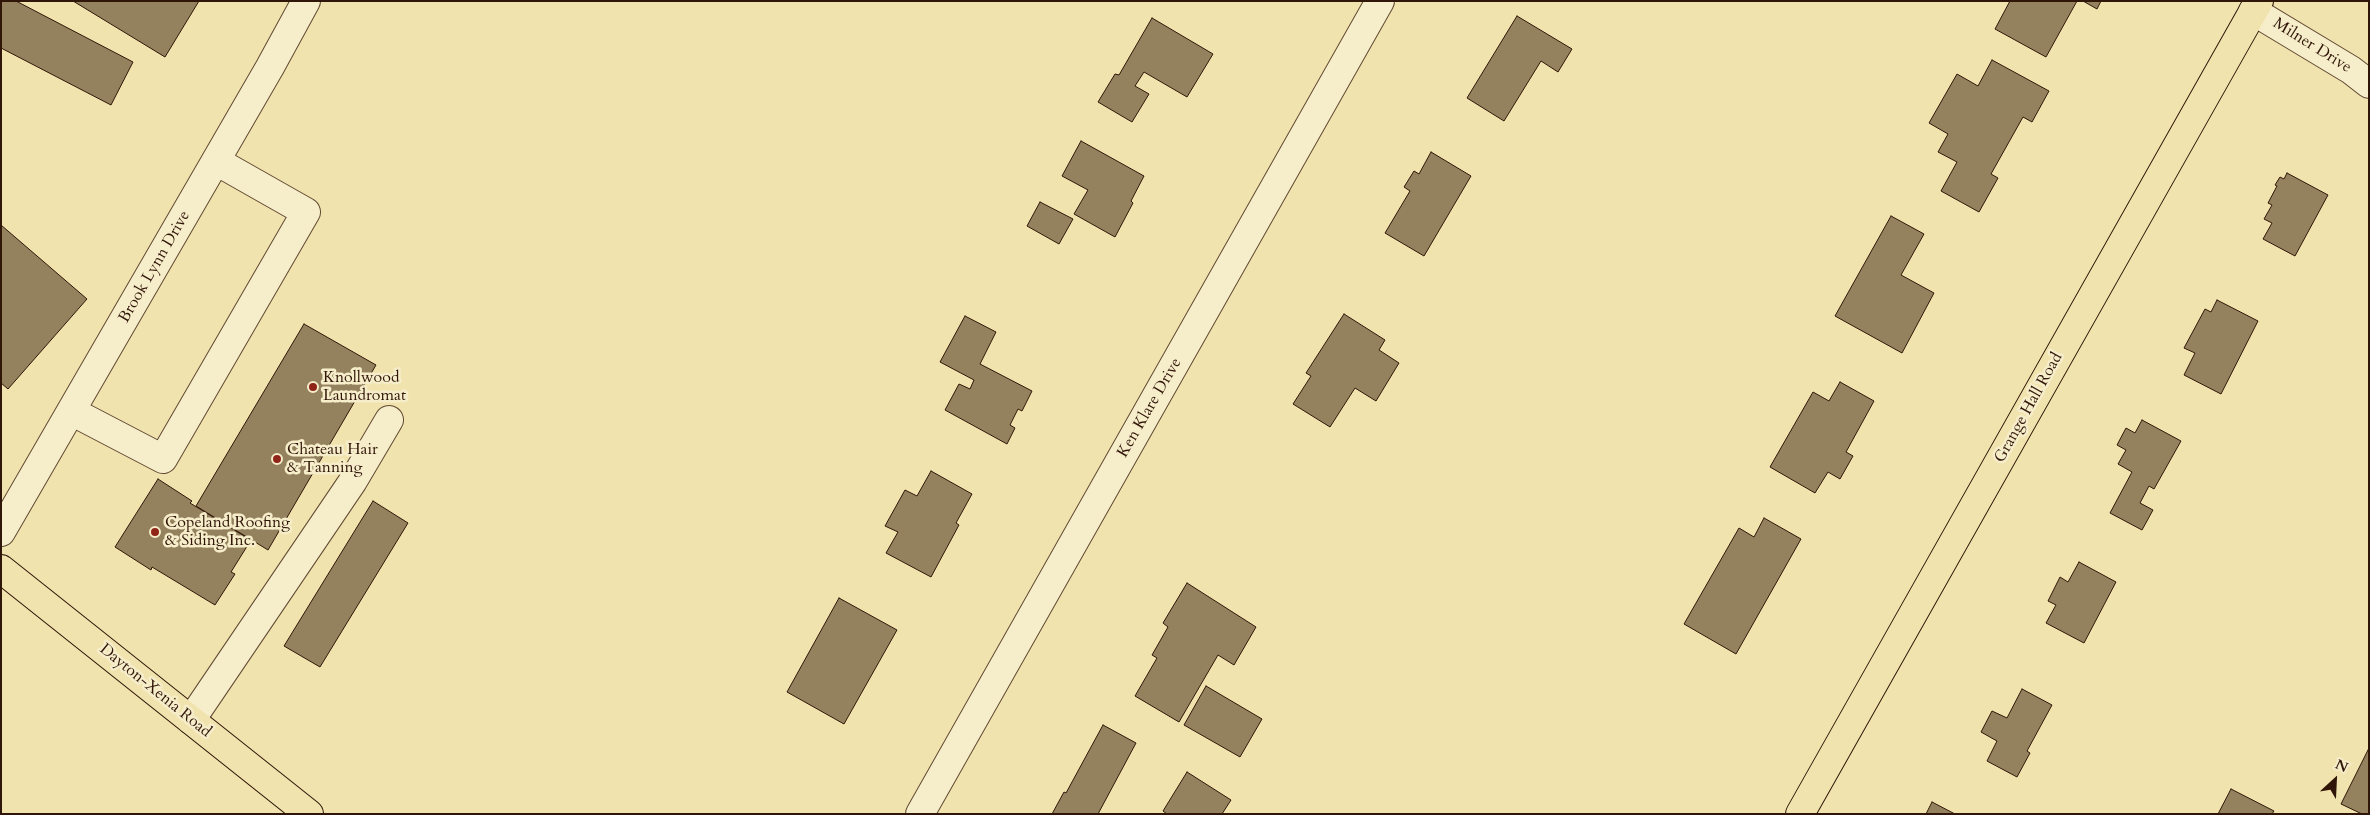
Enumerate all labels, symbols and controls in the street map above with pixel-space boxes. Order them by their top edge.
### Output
street label: Milner Drive [2269,14,2355,78]
street label: Brook Lynn Drive [115,208,195,326]
street label: Grange Hall Road [1991,350,2067,466]
street label: Ken Klare Drive [1114,355,1186,461]
place label: Knollwood Laundromat [323,368,406,406]
marker: Knollwood Laundromat [307,381,319,393]
place label: Chateau Hair & Tanning [287,440,378,478]
marker: Chateau Hair & Tanning [271,453,283,465]
place label: Copeland Roofing & Siding Inc. [165,513,290,551]
marker: Copeland Roofing & Siding Inc. [149,526,161,538]
street label: Dayton-Xenia Road [95,640,215,742]
north arrow [2310,755,2360,805]
text: N [2332,755,2351,777]

